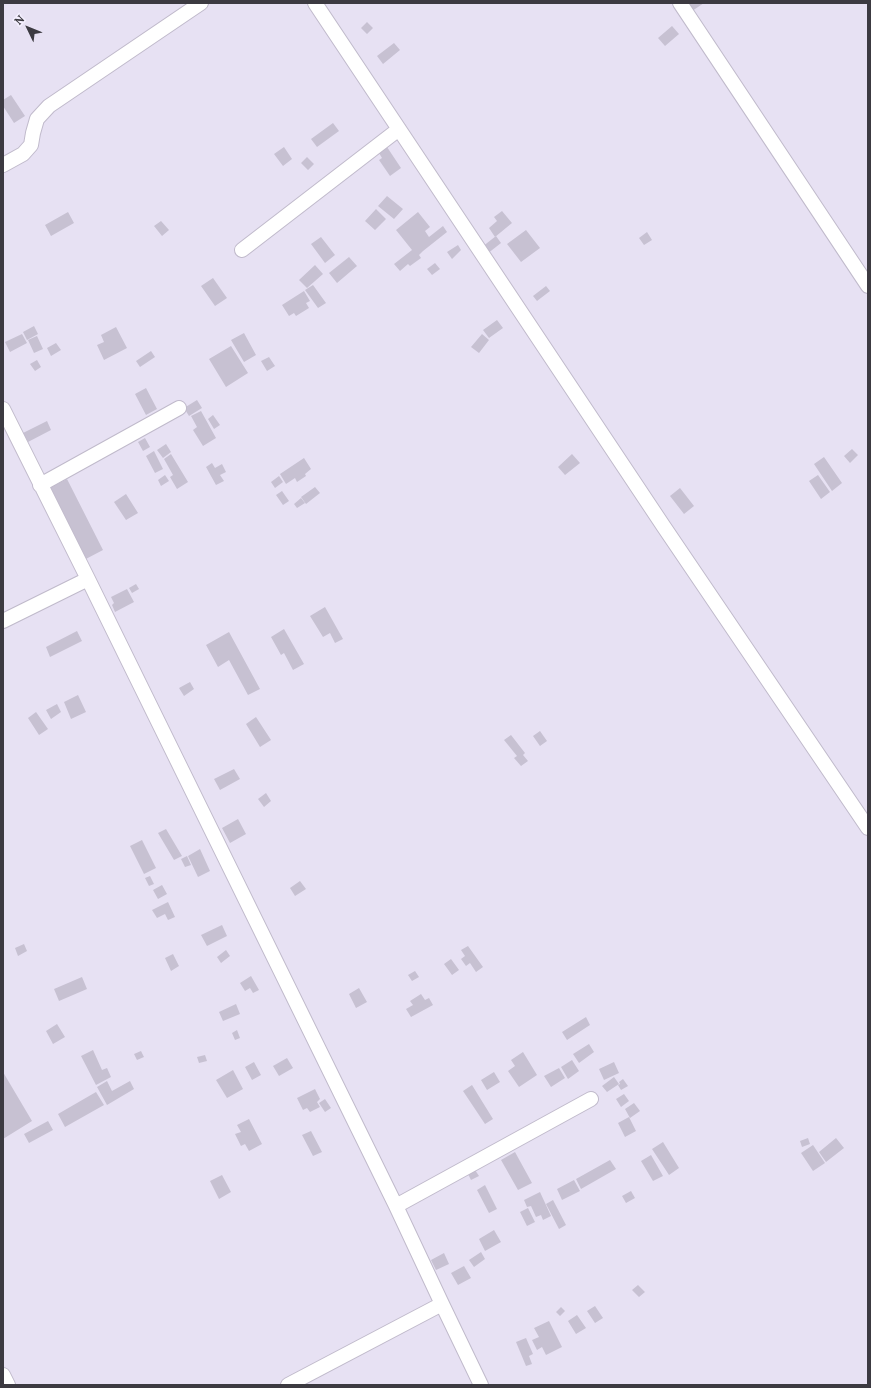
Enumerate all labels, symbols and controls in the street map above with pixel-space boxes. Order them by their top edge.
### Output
north arrow [8,8,48,48]
text: N [11,12,27,28]

